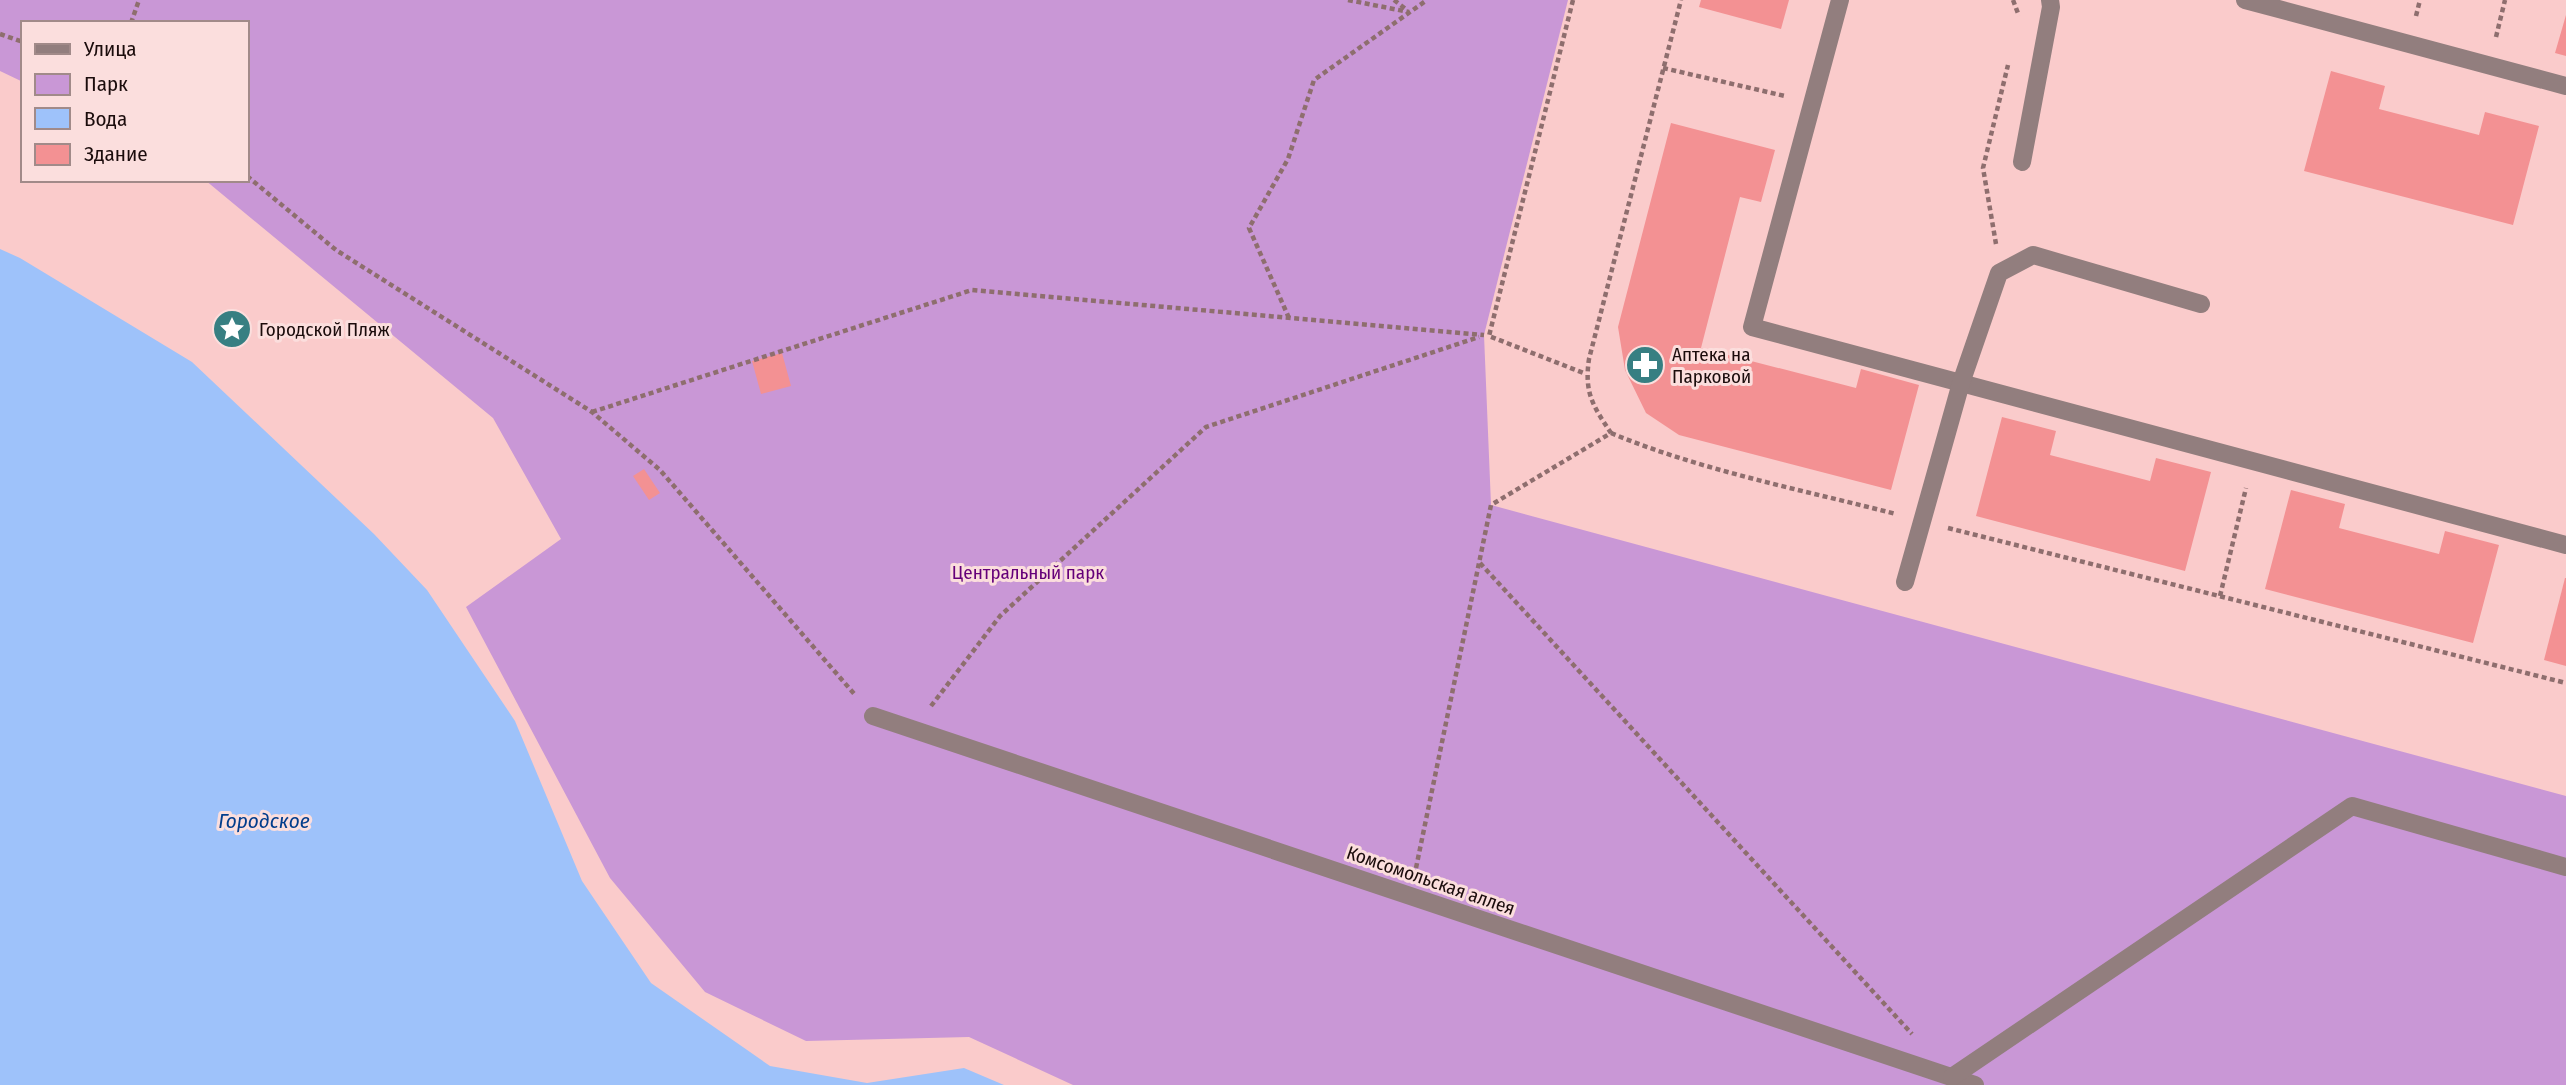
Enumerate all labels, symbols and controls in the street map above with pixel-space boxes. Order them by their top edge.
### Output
legend [21,21,248,182]
text: Улица [83,36,137,62]
text: Парк [84,71,128,97]
text: Вода [84,106,127,132]
text: Здание [84,141,148,167]
place icon: Городской Пляж [211,308,253,350]
place label: Городской Пляж [259,318,390,341]
place label: Аптека на Парковой [1672,343,1751,388]
pharmacy icon: Аптека на Парковой [1624,344,1666,386]
park label: Центральный парк [952,561,1104,584]
water label: Городское [218,808,310,834]
street label: Комсомольская аллея [1344,841,1518,920]

